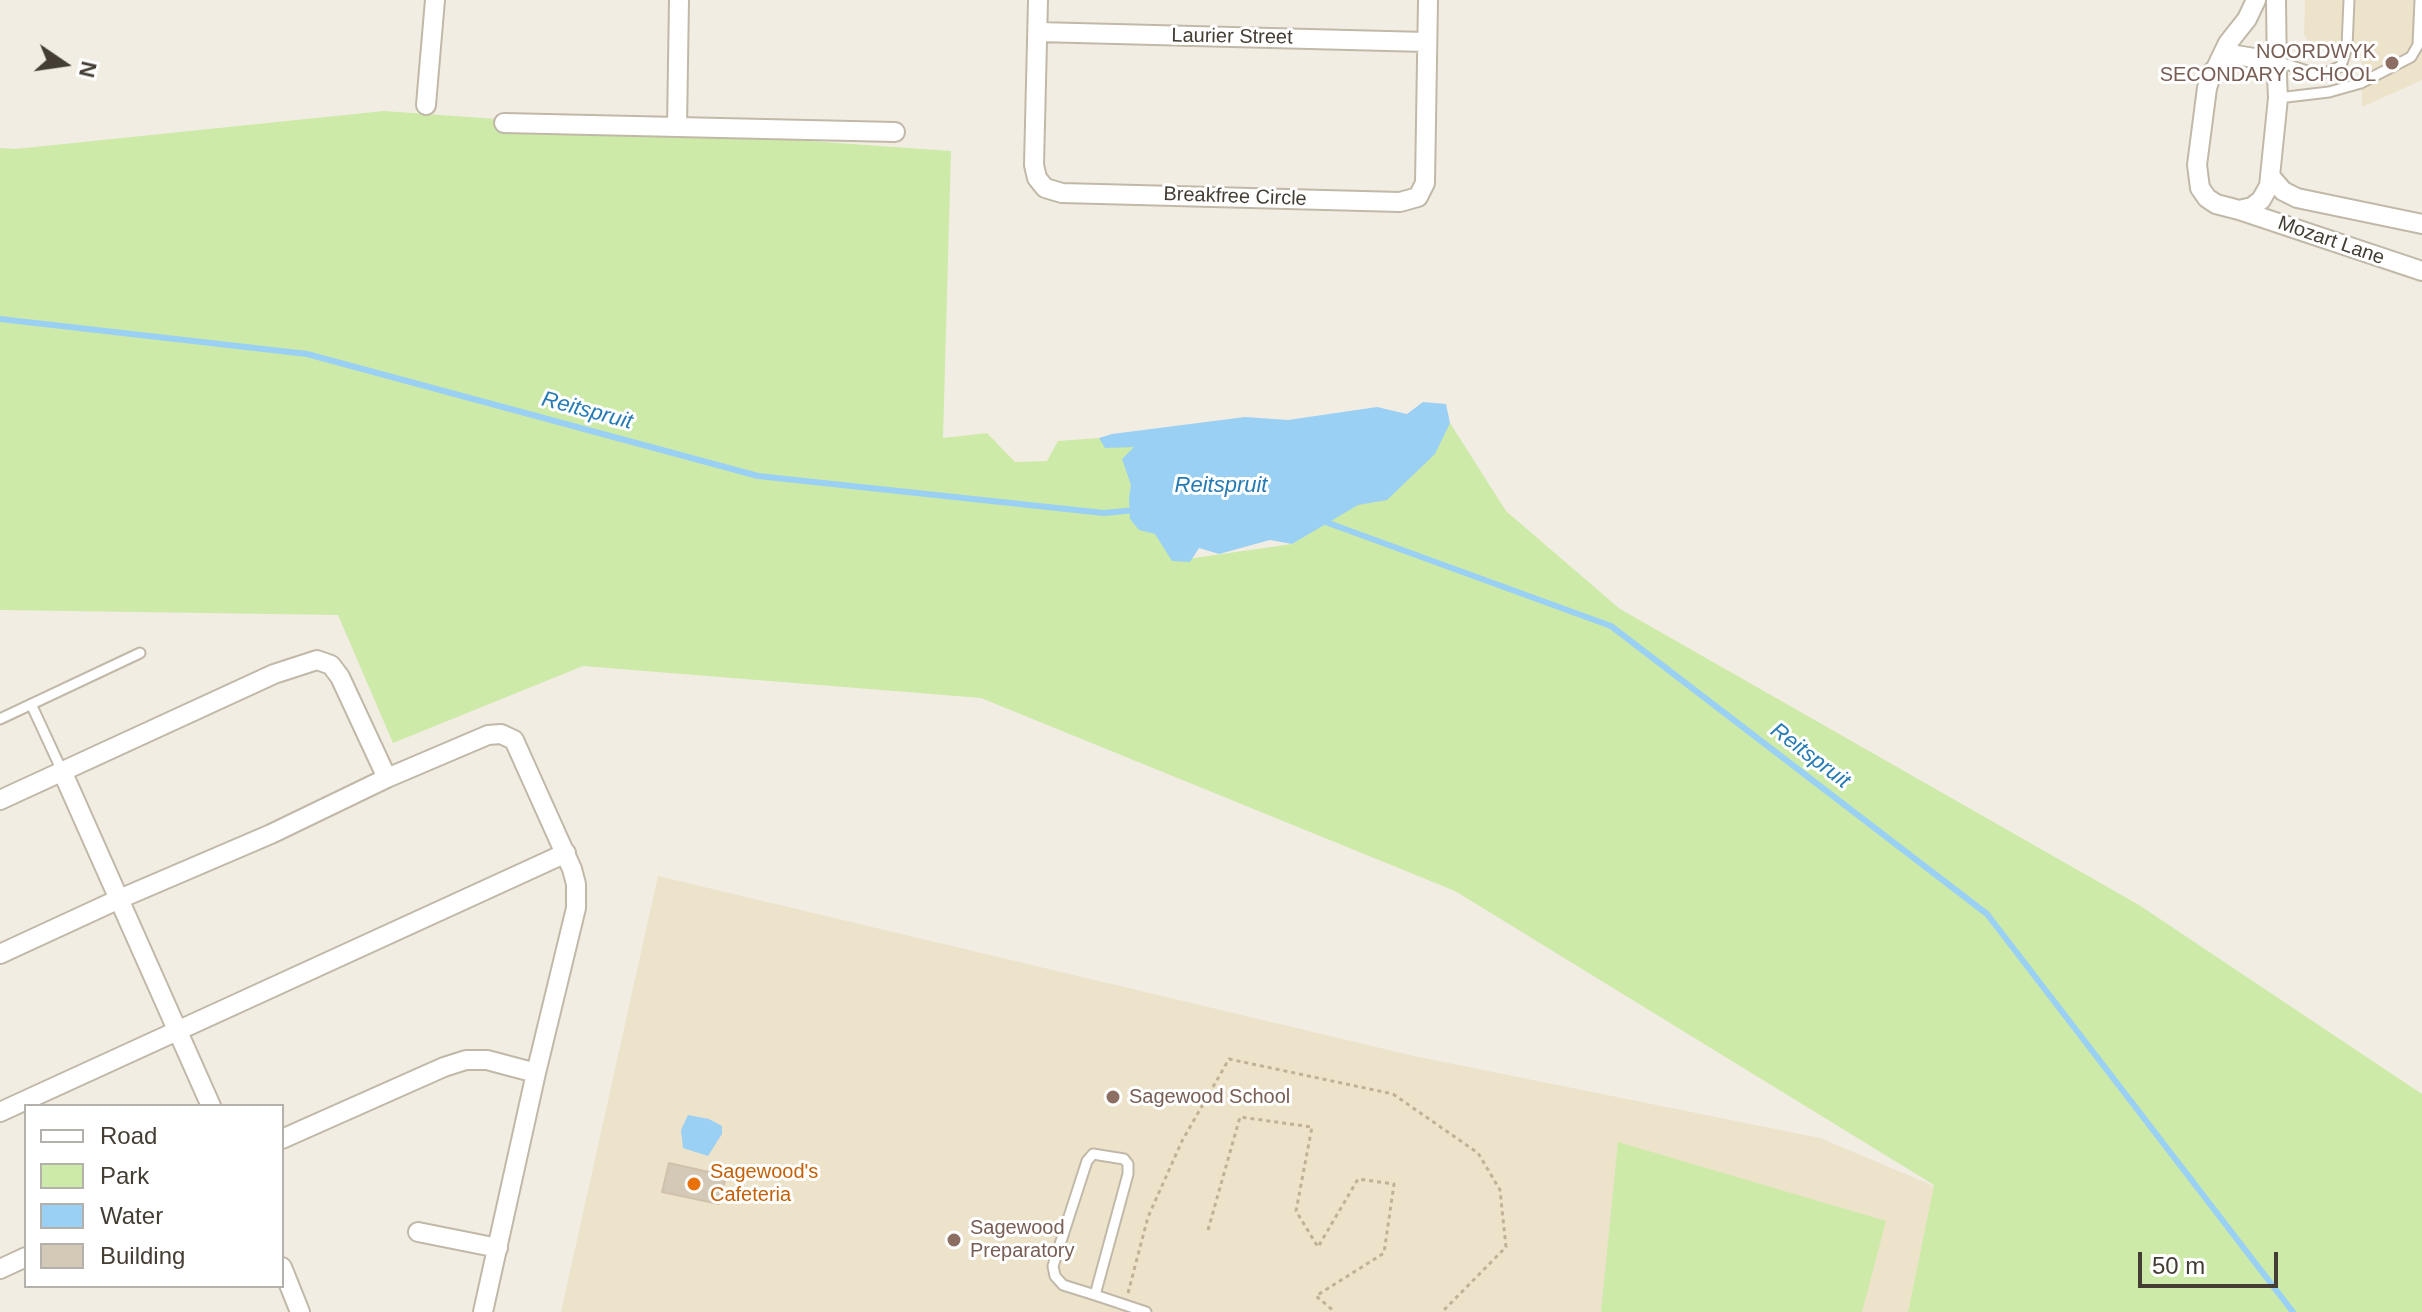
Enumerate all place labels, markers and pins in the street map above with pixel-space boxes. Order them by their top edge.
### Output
place label: NOORDWYK SECONDARY SCHOOL [2160,40,2376,87]
marker: NOORDWYK SECONDARY SCHOOL [2383,54,2401,72]
place label: Sagewood School [1129,1085,1290,1109]
marker: Sagewood School [1104,1088,1122,1106]
place label: Sagewood's Cafeteria [710,1160,818,1207]
marker: Sagewood's Cafeteria [685,1175,703,1193]
place label: Sagewood Preparatory [970,1216,1074,1263]
marker: Sagewood Preparatory [945,1231,963,1249]

